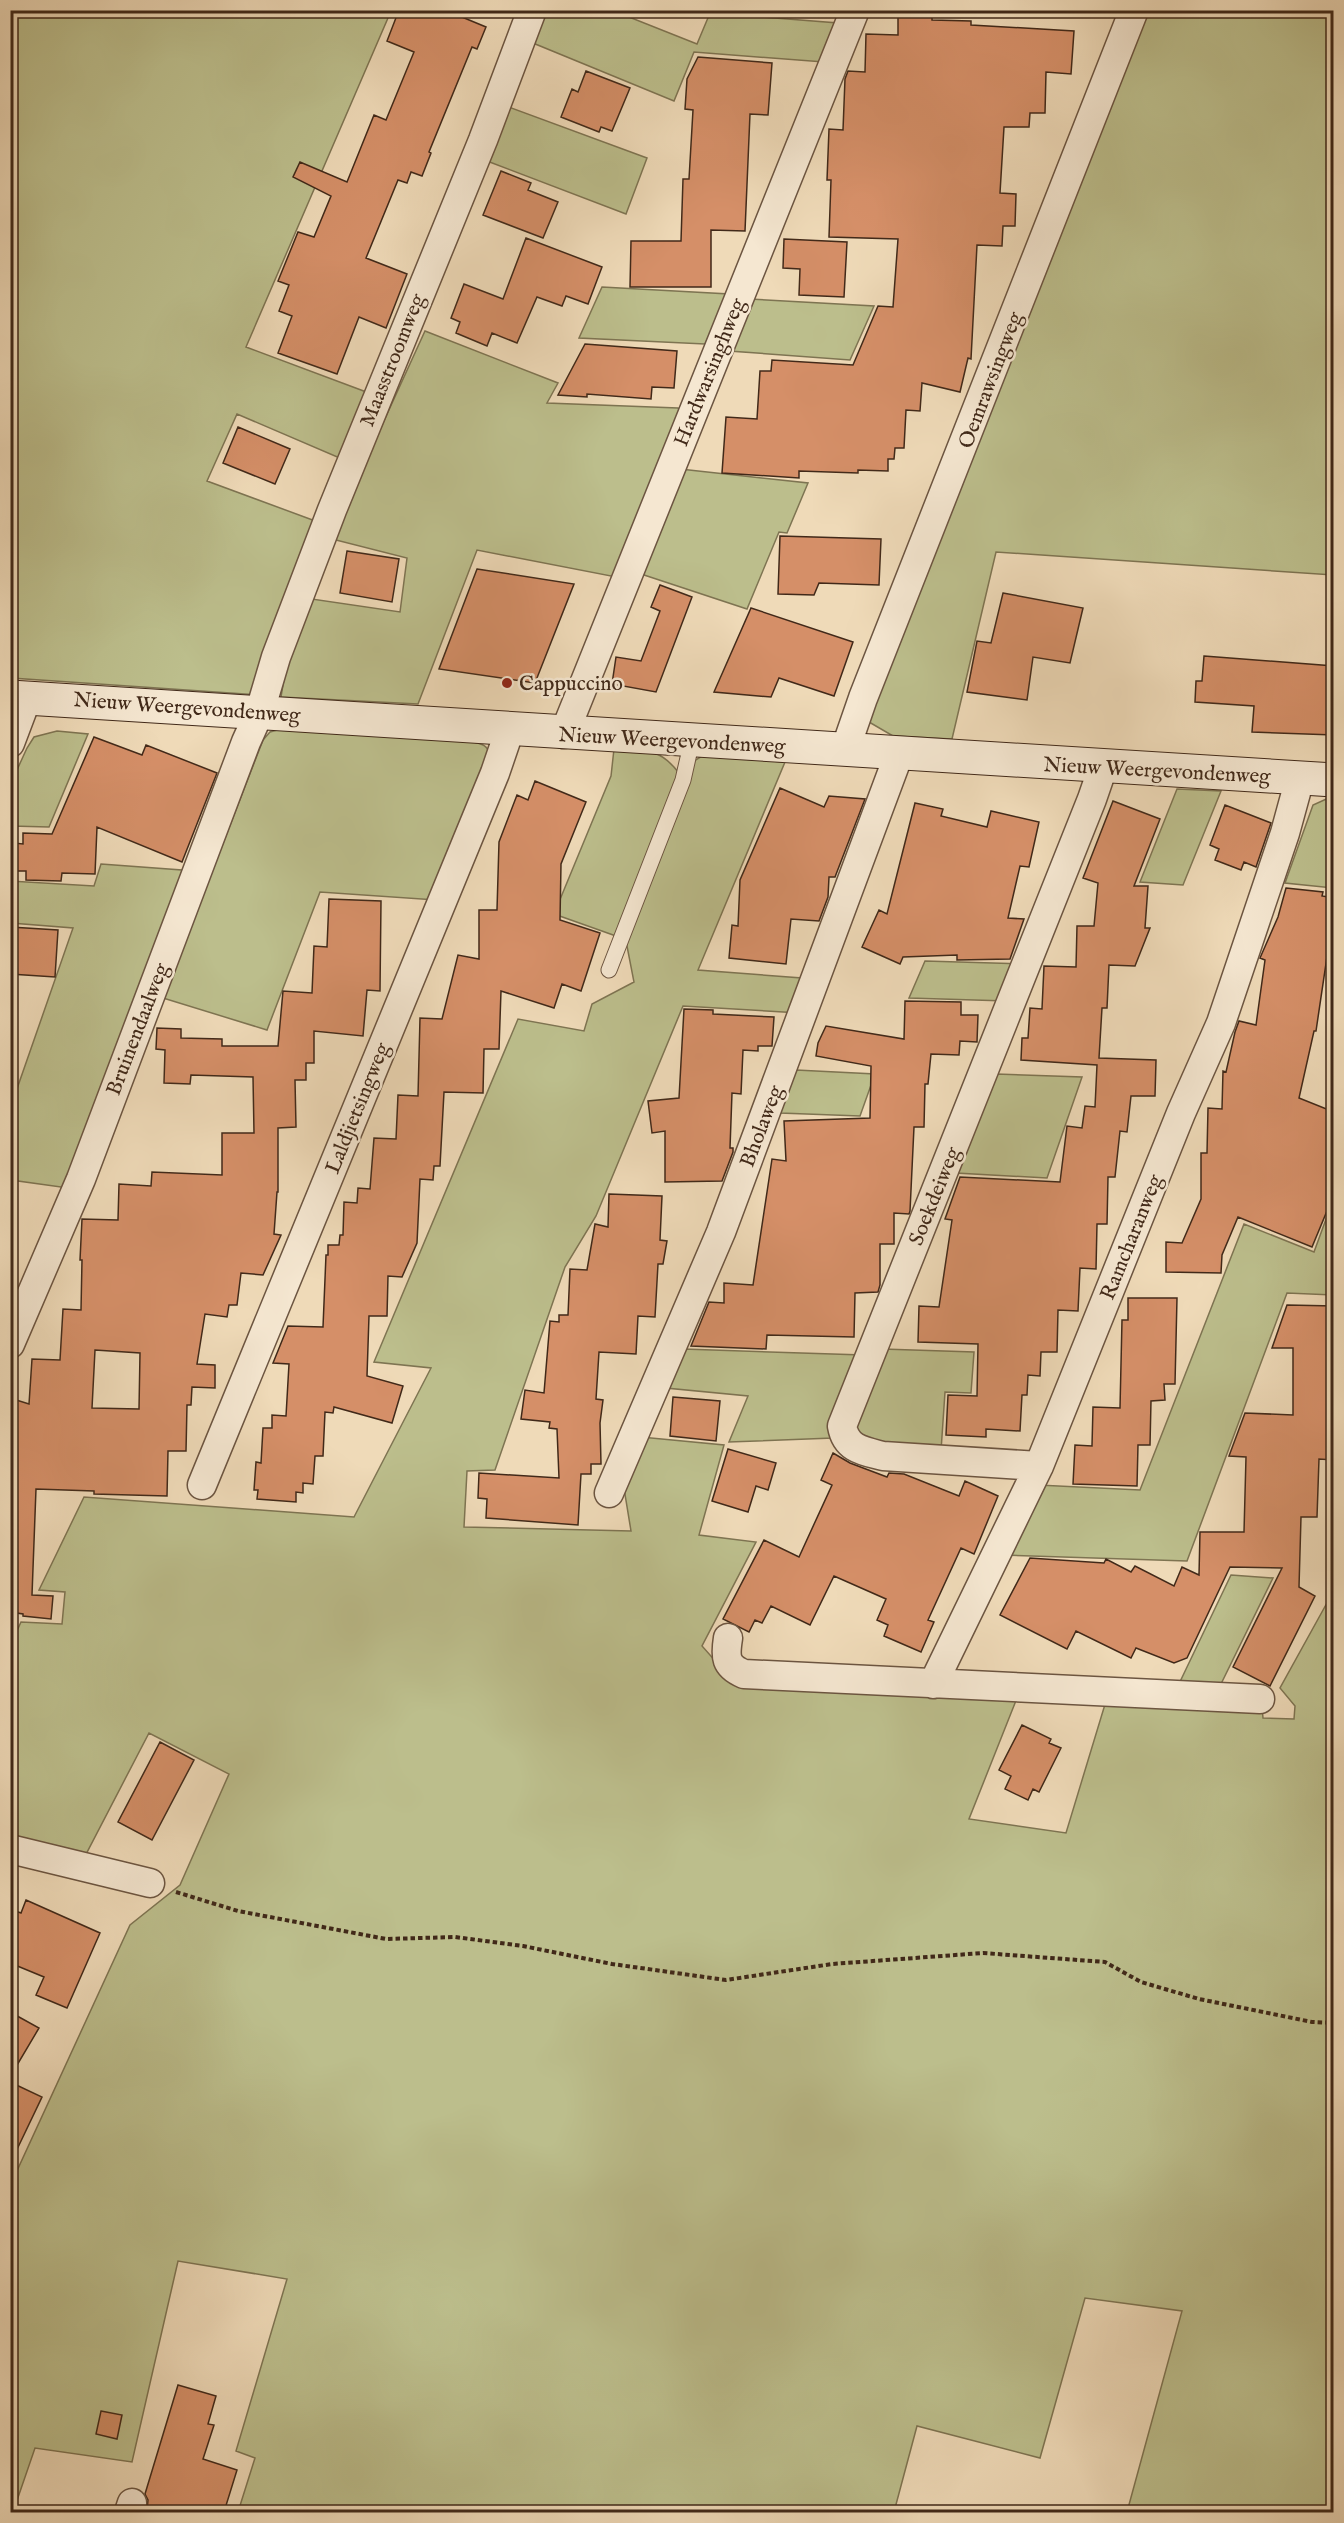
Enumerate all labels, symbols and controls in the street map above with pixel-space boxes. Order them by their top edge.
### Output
street label: Maasstroomweg [354,290,433,431]
street label: Hardwarsinghweg [668,294,753,451]
street label: Oemrawsingweg [953,308,1030,453]
place label: Cappuccino [519,671,623,698]
marker: Cappuccino [500,676,514,690]
street label: Nieuw Weergevondenweg [72,687,302,730]
street label: Nieuw Weergevondenweg [558,722,787,761]
street label: Nieuw Weergevondenweg [1043,752,1272,791]
street label: Bruinendaalweg [101,959,176,1100]
street label: Laldjietsingweg [320,1039,397,1178]
street label: Bholaweg [734,1081,791,1171]
street label: Soekdeiweg [903,1143,968,1250]
street label: Ramcharanweg [1095,1170,1170,1304]

